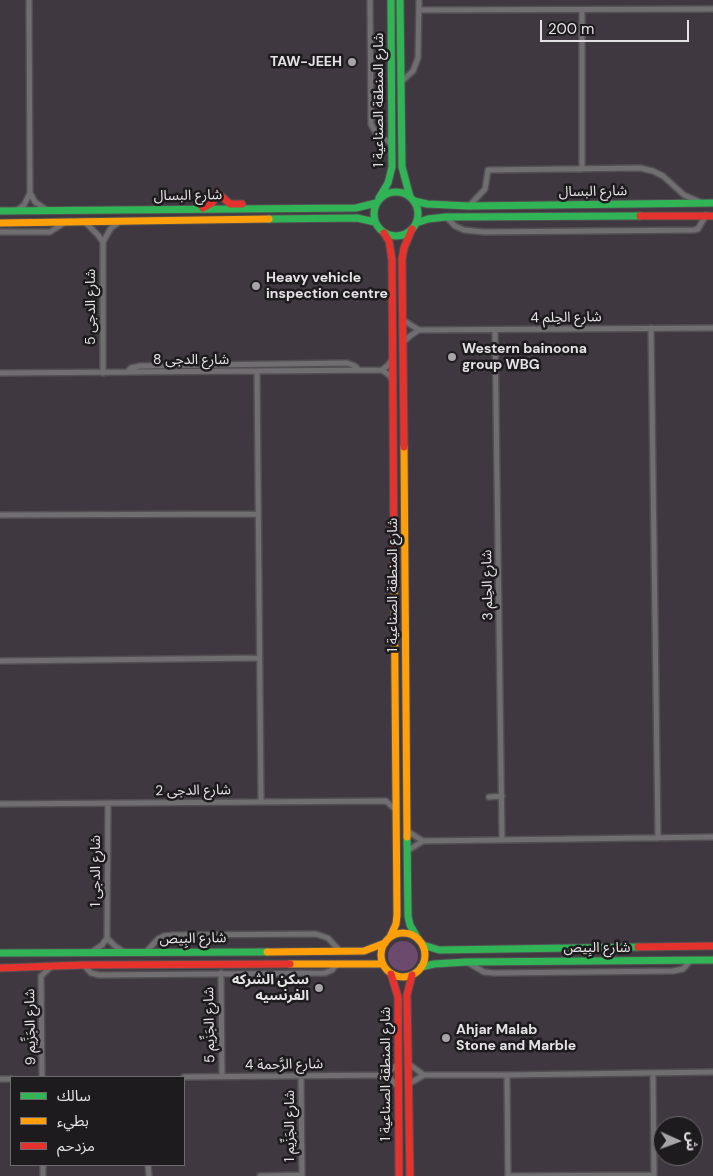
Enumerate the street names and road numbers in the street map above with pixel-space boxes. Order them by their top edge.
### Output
street label: شارع المنطقة الصناعية 1 [371,33,387,167]
street label: شارع البسال [559,183,627,201]
street label: شارع البسال [154,187,222,205]
street label: شارع الدجى 5 [83,269,99,345]
street label: شارع الحِلم 4 [530,309,602,327]
street label: شارع الدجى 8 [153,352,229,368]
street label: شارع المنطقة الصناعية 1 [385,518,401,652]
street label: شارع الحِلم 3 [479,549,497,621]
street label: شارع الدجى 2 [155,782,231,800]
street label: شارع الدجى 1 [88,835,104,907]
street label: شارع البِيص [159,930,227,948]
street label: شارع البِيص [564,940,630,956]
street label: شارع الجَزِّيم 5 [201,987,219,1063]
street label: شارع الجَزِّيم 9 [22,989,40,1065]
street label: شارع المنطقة الصناعية 1 [378,1007,394,1141]
street label: شارع الرَّحمة 4 [245,1056,323,1074]
street label: شارع الجَزِّيم 1 [282,1090,298,1162]

